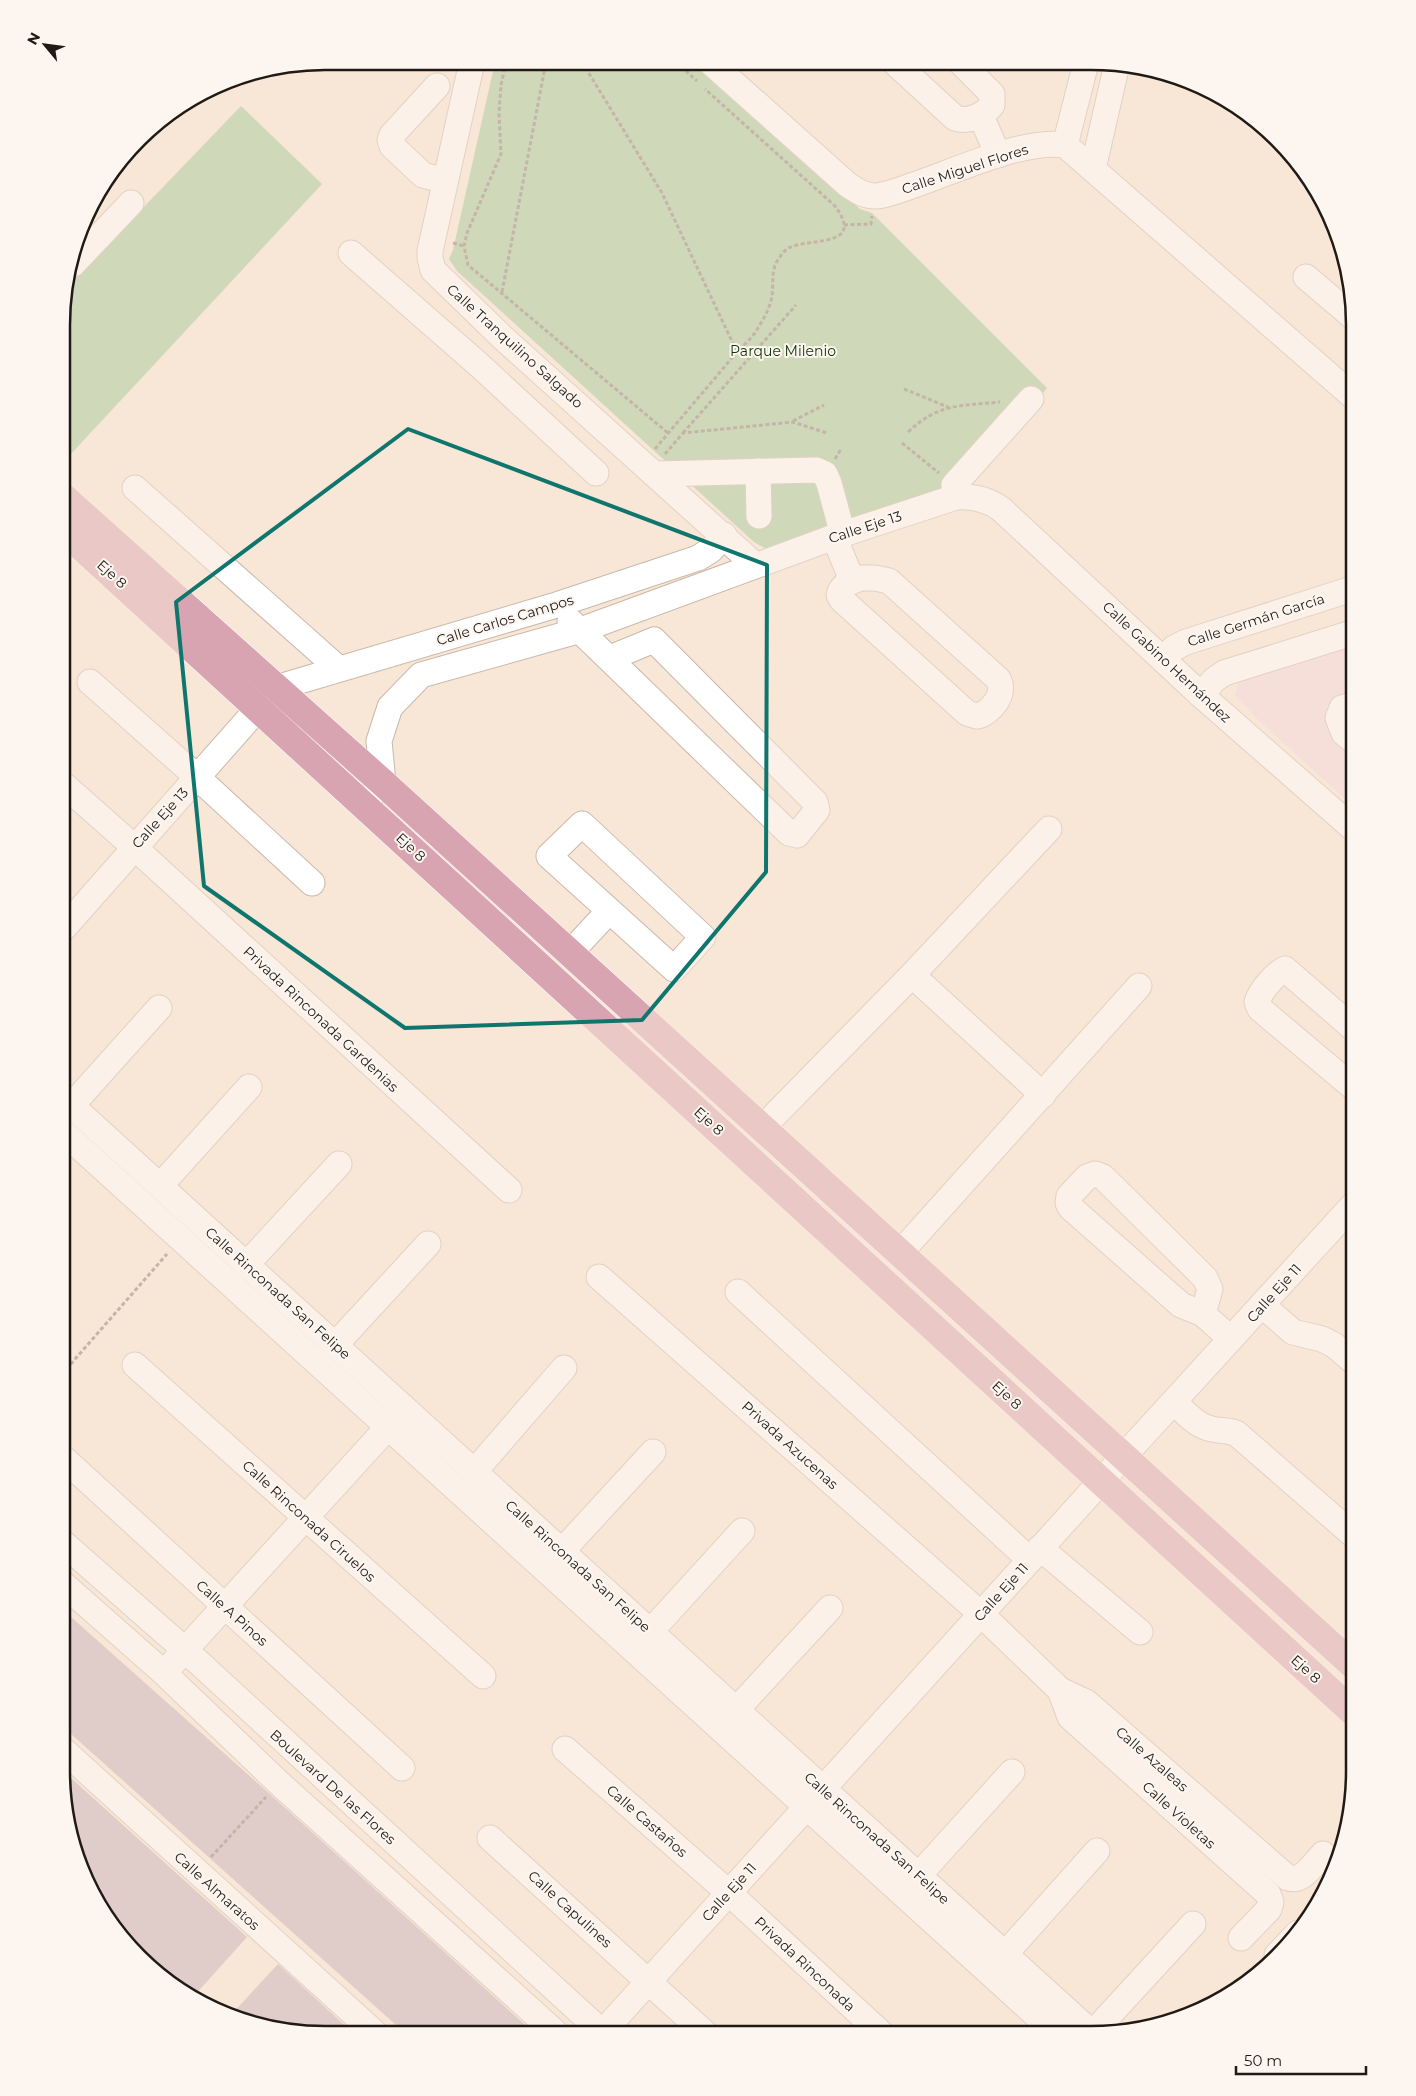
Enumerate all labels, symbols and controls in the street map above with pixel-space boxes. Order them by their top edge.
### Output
north arrow [20,20,70,70]
text: N [23,29,44,48]
street label: Calle Miguel Flores [900,140,1031,198]
street label: Calle Tranquilino Salgado [443,280,587,412]
park label: Parque Milenio [730,342,836,360]
street label: Calle Eje 13 [826,507,904,547]
street label: Eje 8 [93,556,131,592]
street label: Calle Germán García [1185,589,1327,651]
street label: Calle Carlos Campos [434,591,576,649]
street label: Calle Gabino Hernández [1099,598,1235,726]
street label: Calle Eje 13 [128,784,192,852]
street label: Eje 8 [392,829,430,865]
street label: Privada Rinconada Gardenias [240,942,403,1096]
street label: Eje 8 [690,1103,728,1139]
street label: Calle Rinconada San Felipe [202,1223,354,1363]
street label: Calle Eje 11 [1243,1260,1305,1326]
street label: Eje 8 [988,1377,1026,1413]
street label: Privada Azucenas [738,1397,842,1493]
street label: Calle Rinconada Ciruelos [239,1456,380,1586]
street label: Calle Rinconada San Felipe [502,1496,654,1636]
street label: Calle Eje 11 [970,1559,1032,1625]
street label: Calle A Pinos [192,1576,272,1650]
street label: Eje 8 [1287,1651,1325,1687]
street label: Calle Azaleas [1112,1723,1192,1796]
street label: Boulevard De las Flores [266,1726,400,1848]
street label: Calle Rinconada San Felipe [801,1768,953,1908]
street label: Calle Violetas [1139,1777,1220,1853]
street label: Calle Castaños [603,1781,691,1861]
street label: Calle Almaratos [170,1848,264,1934]
street label: Calle Eje 11 [698,1859,760,1925]
street label: Calle Capulines [524,1867,616,1952]
street label: Privada Rinconada [751,1913,859,2015]
scale bar [1236,2044,1366,2076]
text: 50 m [1244,2051,1282,2070]

